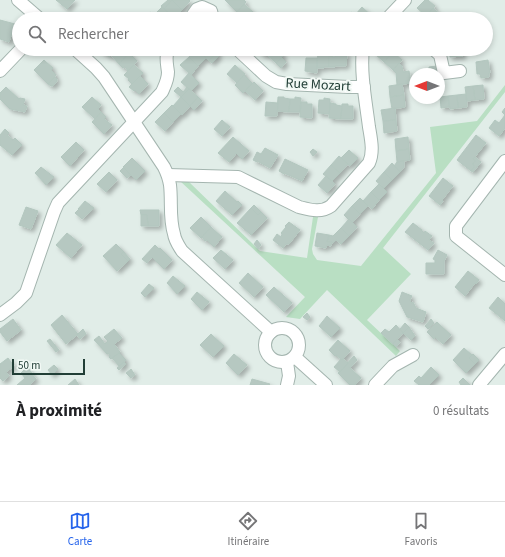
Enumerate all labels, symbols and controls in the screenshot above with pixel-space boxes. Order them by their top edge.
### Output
search box [12,12,493,56]
icon: search [26,23,48,45]
text: Rechercher [58,24,129,45]
north arrow [409,68,445,104]
street label: Rue Mozart [285,73,351,97]
scale bar [12,357,85,376]
text: 50 m [18,358,40,373]
text: À proximité [16,399,102,423]
text: 0 résultats [433,402,489,420]
tab: Carte [68,510,92,549]
tab: Itinéraire [228,510,269,549]
tab: Favoris [405,510,437,549]

